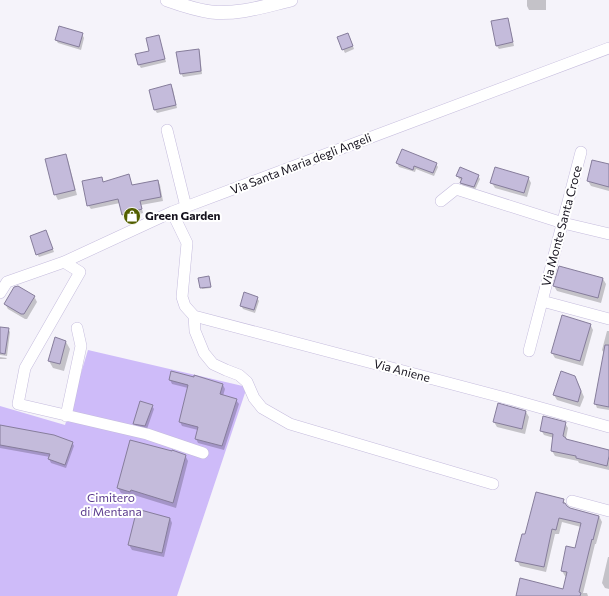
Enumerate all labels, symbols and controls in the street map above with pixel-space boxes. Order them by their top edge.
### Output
street label: Via Santa Maria degli Angeli [228,130,373,196]
street label: Via Monte Santa Croce [538,164,584,288]
shop icon: Green Garden [122,206,142,226]
place label: Green Garden [145,208,221,222]
street label: Via Aniene [373,356,432,384]
park label: Cimitero di Mentana [80,490,142,518]

